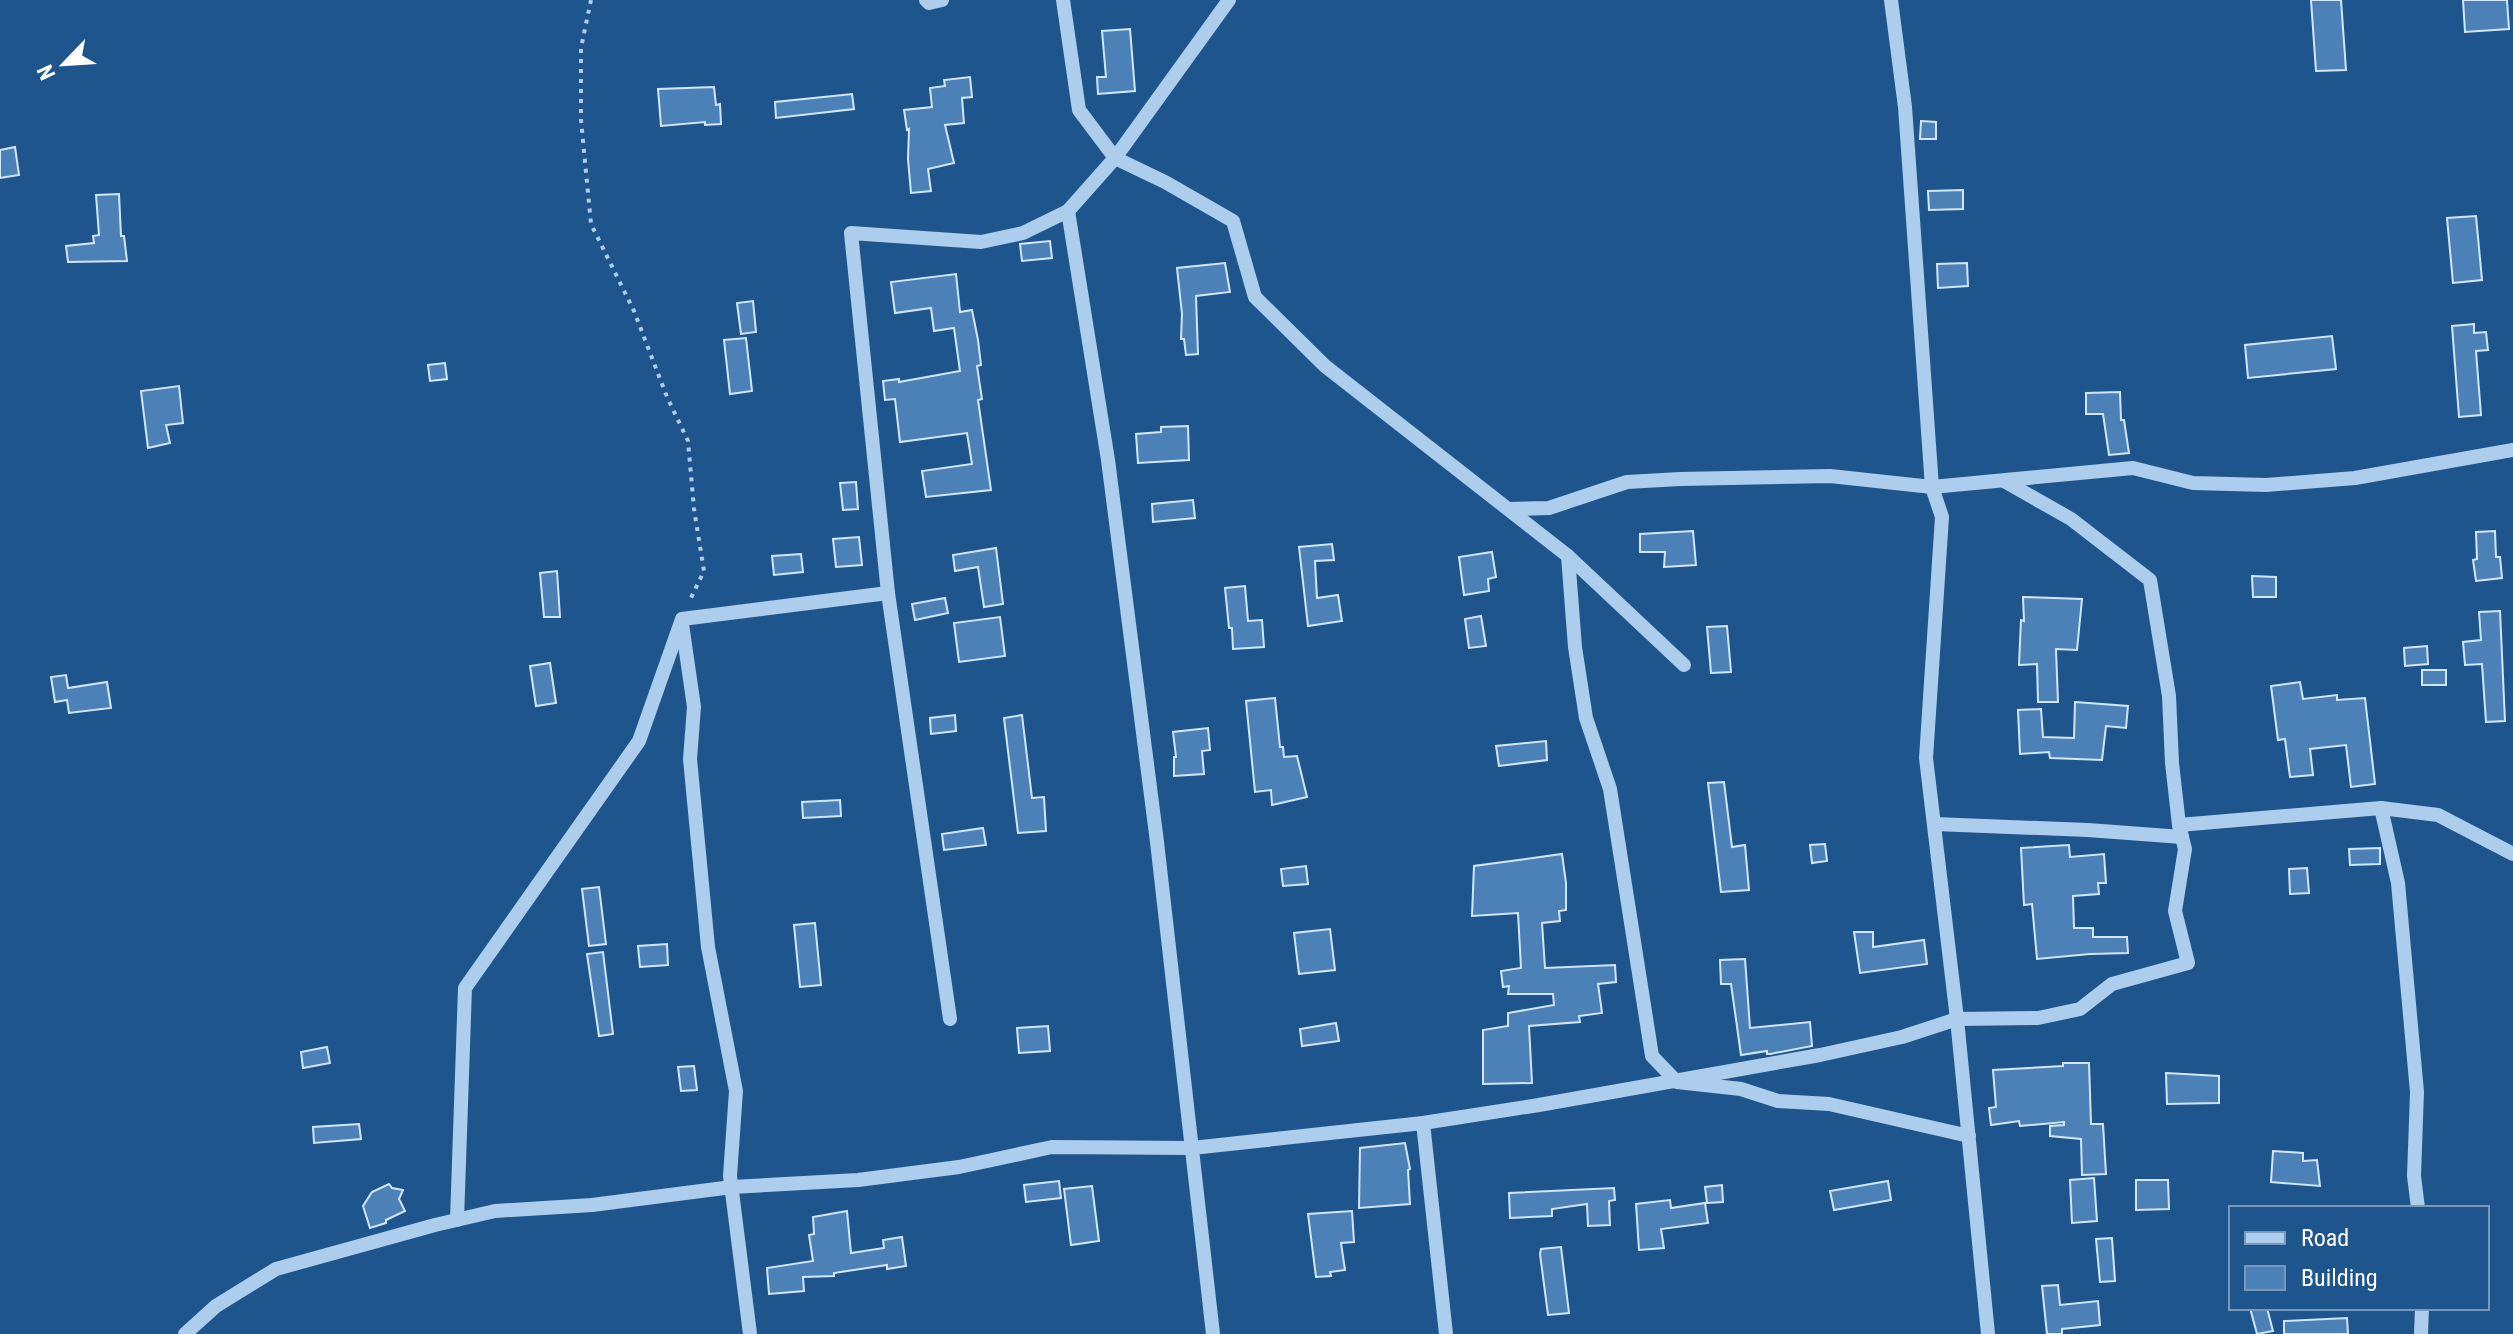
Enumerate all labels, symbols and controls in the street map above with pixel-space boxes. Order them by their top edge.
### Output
north arrow [24,24,104,104]
text: N [32,61,61,84]
legend [2229,1206,2489,1310]
text: Road [2301,1224,2349,1252]
text: Building [2301,1264,2378,1292]

